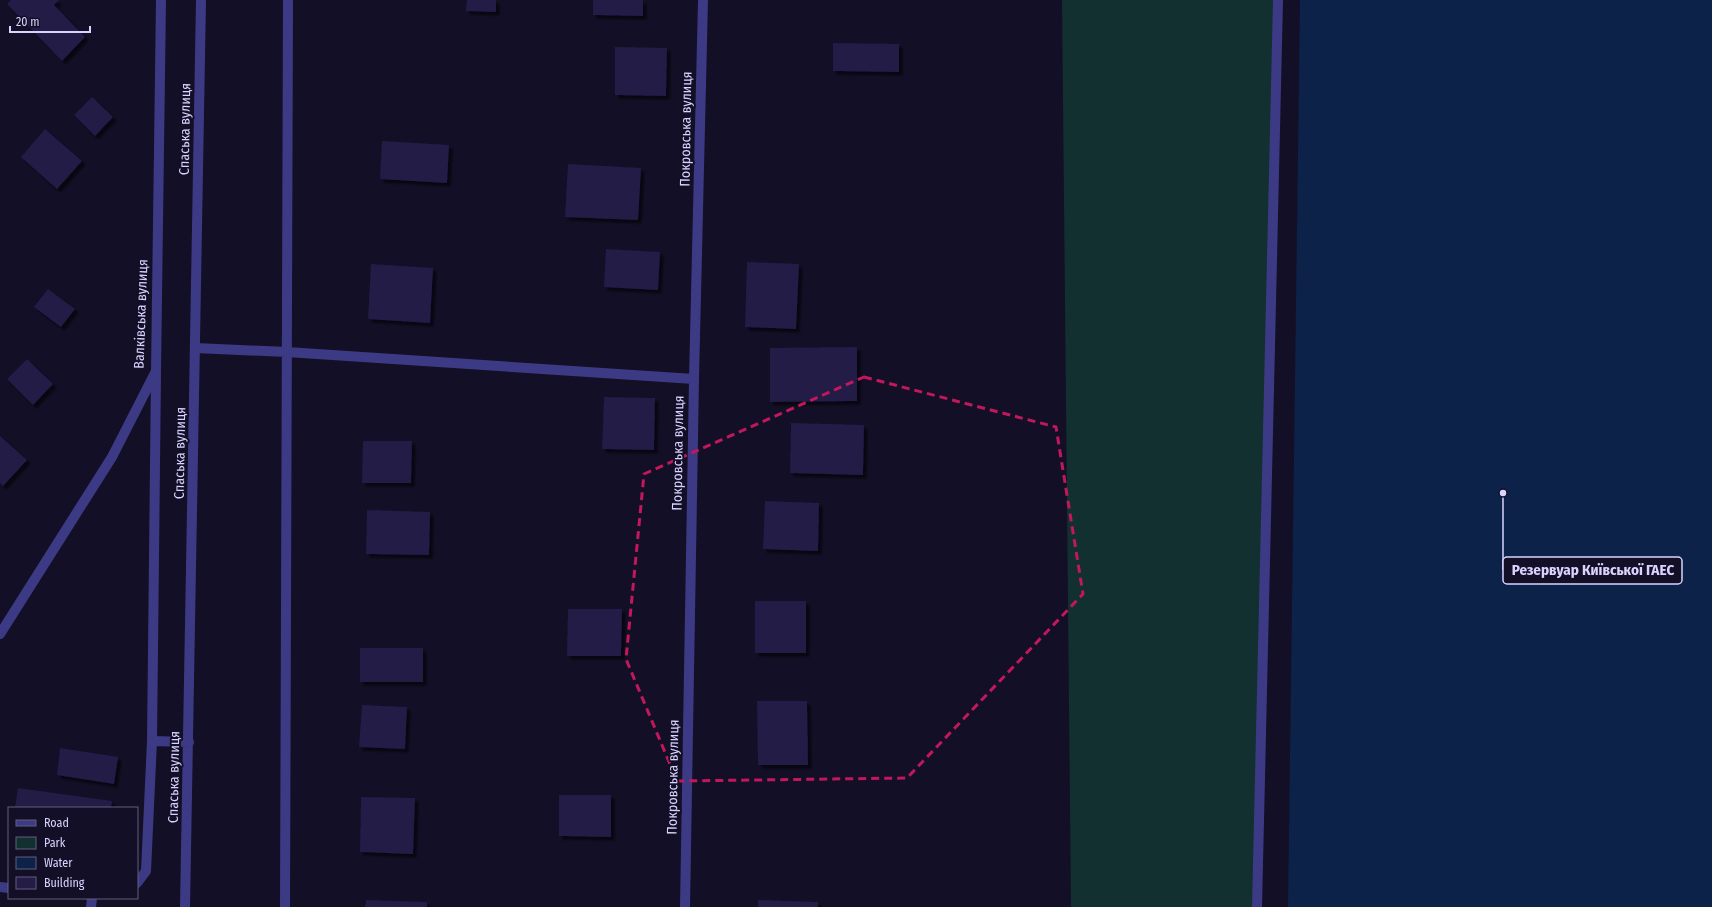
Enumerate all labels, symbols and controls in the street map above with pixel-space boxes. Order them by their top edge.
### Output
scale bar [10,8,90,34]
text: 20 m [16,15,40,29]
street label: Покровська вулиця [676,71,696,187]
street label: Спаська вулиця [176,83,194,175]
street label: Валківська вулиця [131,259,151,369]
street label: Покровська вулиця [668,395,688,511]
street label: Спаська вулиця [171,407,189,499]
callout: Резервуар Київської ГАЕС [1503,557,1682,584]
text: Резервуар Київської ГАЕС [1512,561,1674,579]
street label: Покровська вулиця [663,719,683,835]
street label: Спаська вулиця [165,731,183,823]
legend [8,807,138,899]
text: Road [44,816,69,830]
text: Park [44,836,66,850]
text: Water [44,856,73,870]
text: Building [44,876,85,890]

